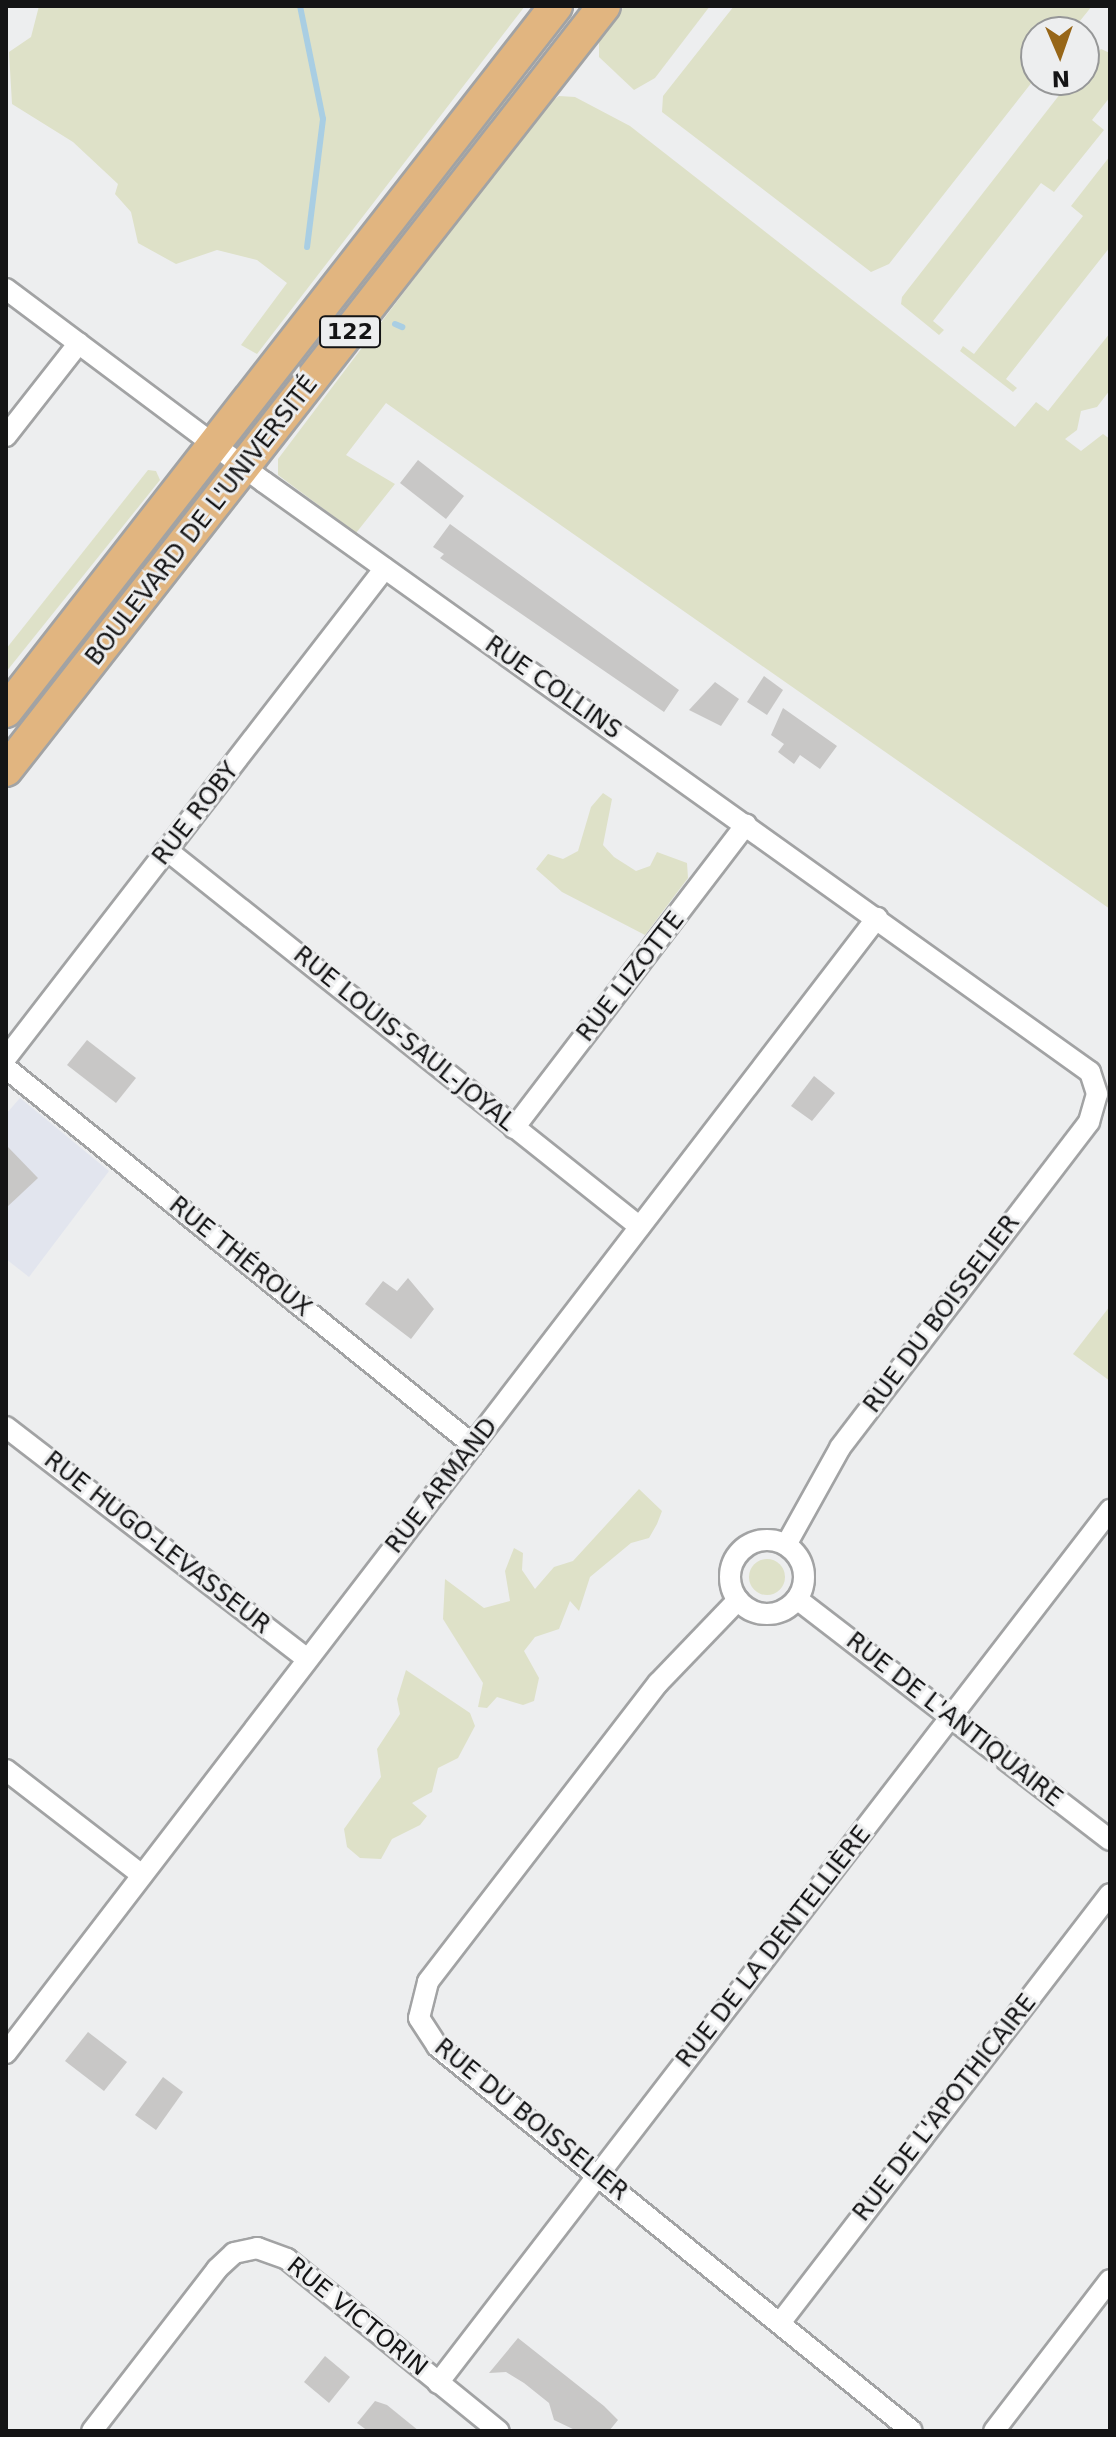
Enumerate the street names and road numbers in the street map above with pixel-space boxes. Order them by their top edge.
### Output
road number: 122 [318,314,382,350]
street label: BOULEVARD DE L'UNIVERSITÉ [80,371,324,671]
street label: RUE COLLINS [479,630,627,746]
street label: RUE ROBY [147,757,245,871]
street label: RUE LIZOTTE [571,906,691,1048]
street label: RUE LOUIS-SAUL-JOYAL [287,941,521,1137]
street label: RUE THÉROUX [163,1191,317,1323]
street label: RUE DU BOISSELIER [858,1209,1026,1419]
street label: RUE ARMAND [380,1413,504,1559]
street label: RUE HUGO-LEVASSEUR [38,1446,276,1640]
street label: RUE DE L'ANTIQUAIRE [840,1627,1068,1813]
street label: RUE DE LA DENTELLIÈRE [671,1821,877,2073]
street label: RUE DE L'APOTHICAIRE [847,1989,1043,2227]
street label: RUE DU BOISSELIER [428,2033,634,2207]
street label: RUE VICTORIN [281,2252,433,2382]

